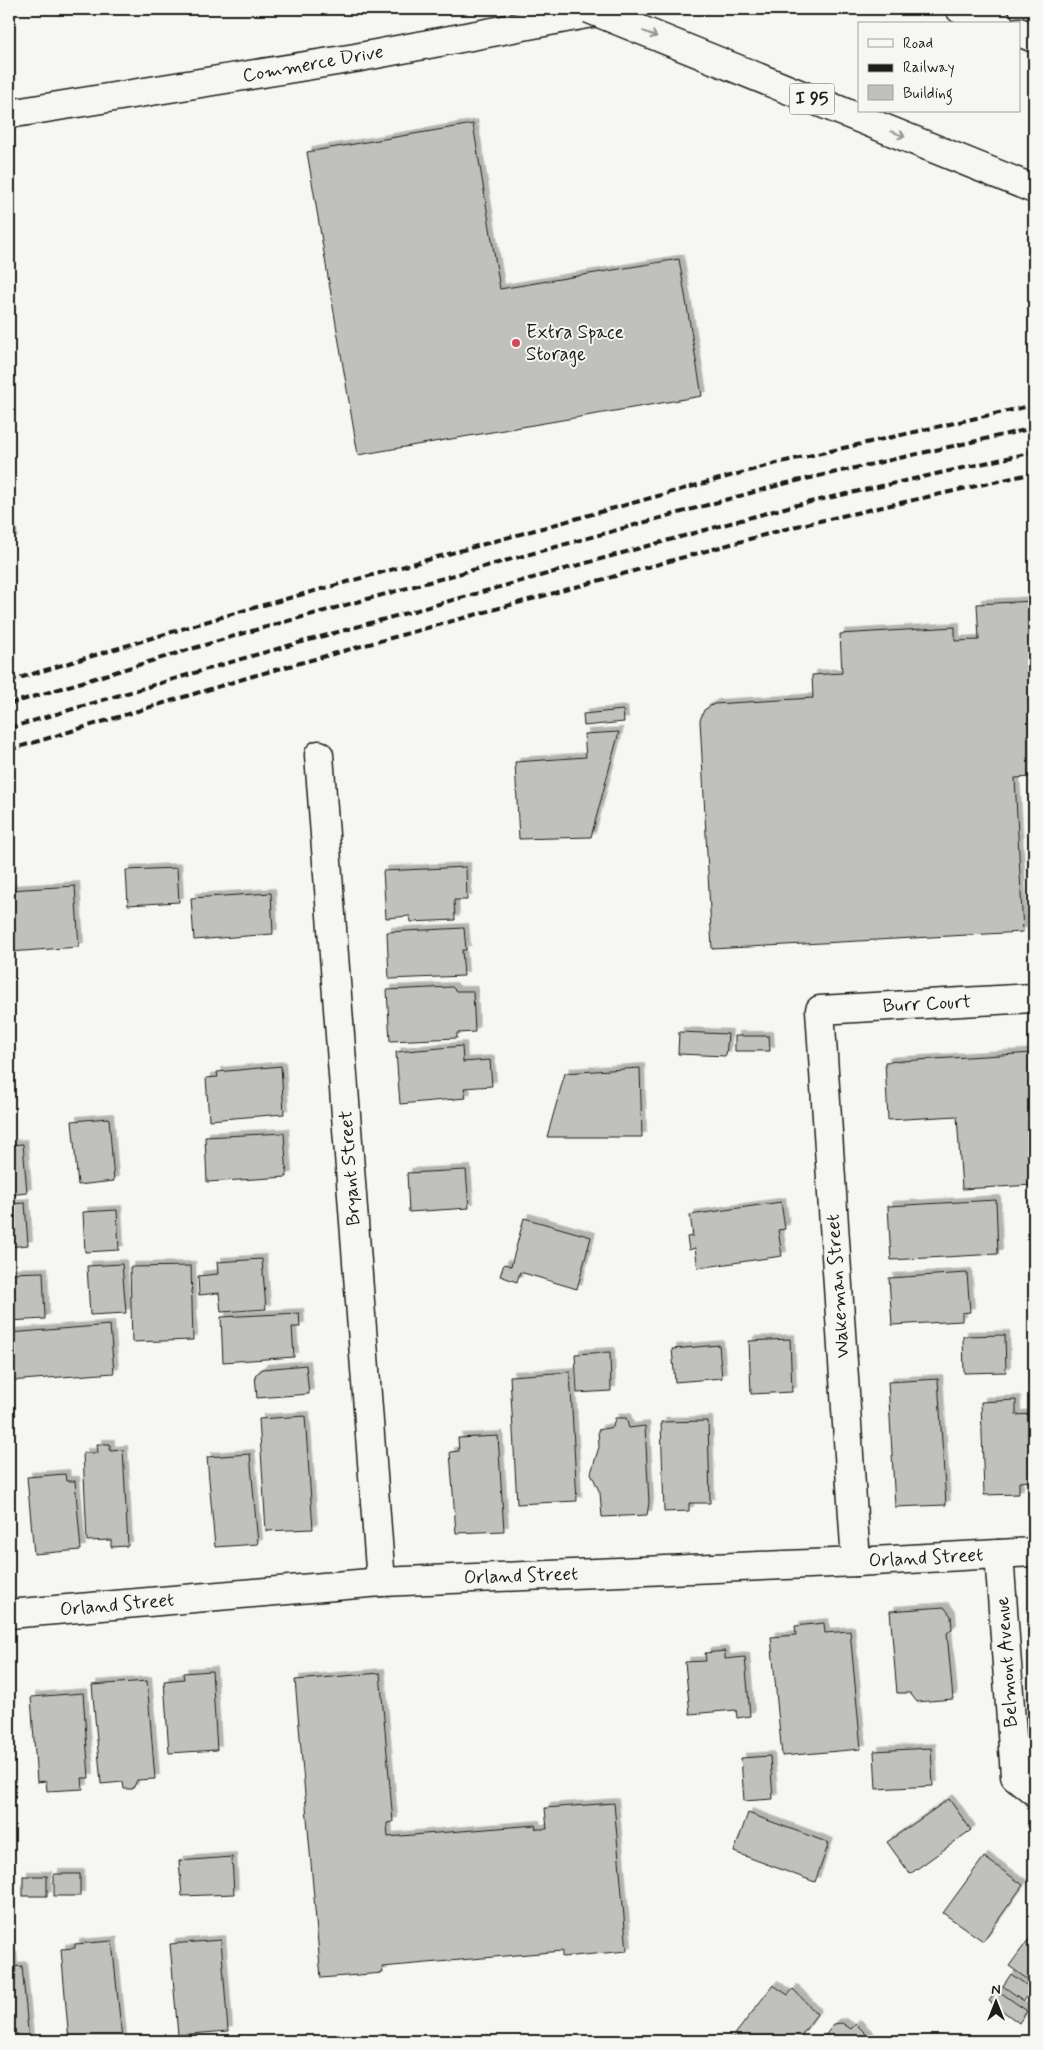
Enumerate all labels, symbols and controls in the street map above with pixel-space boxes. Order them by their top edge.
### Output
legend [858,22,1020,112]
one-way arrow [643,30,658,39]
text: Road [903,34,933,54]
street label: Commerce Drive [241,39,385,89]
text: Railway [903,58,955,78]
road number: I 95 [790,84,834,115]
text: Building [903,84,953,105]
one-way arrow [890,130,905,139]
place label: Extra Space Storage [526,320,624,368]
marker: Extra Space Storage [510,337,522,349]
street label: Burr Court [882,989,972,1019]
street label: Bryant Street [333,1109,367,1227]
street label: Wakeman Street [820,1213,856,1359]
street label: Orland Street [868,1543,984,1573]
street label: Orland Street [463,1562,579,1590]
street label: Orland Street [59,1588,175,1622]
street label: Belmont Avenue [990,1596,1024,1728]
north arrow [970,1978,1020,2028]
text: N [991,1981,1001,1999]

